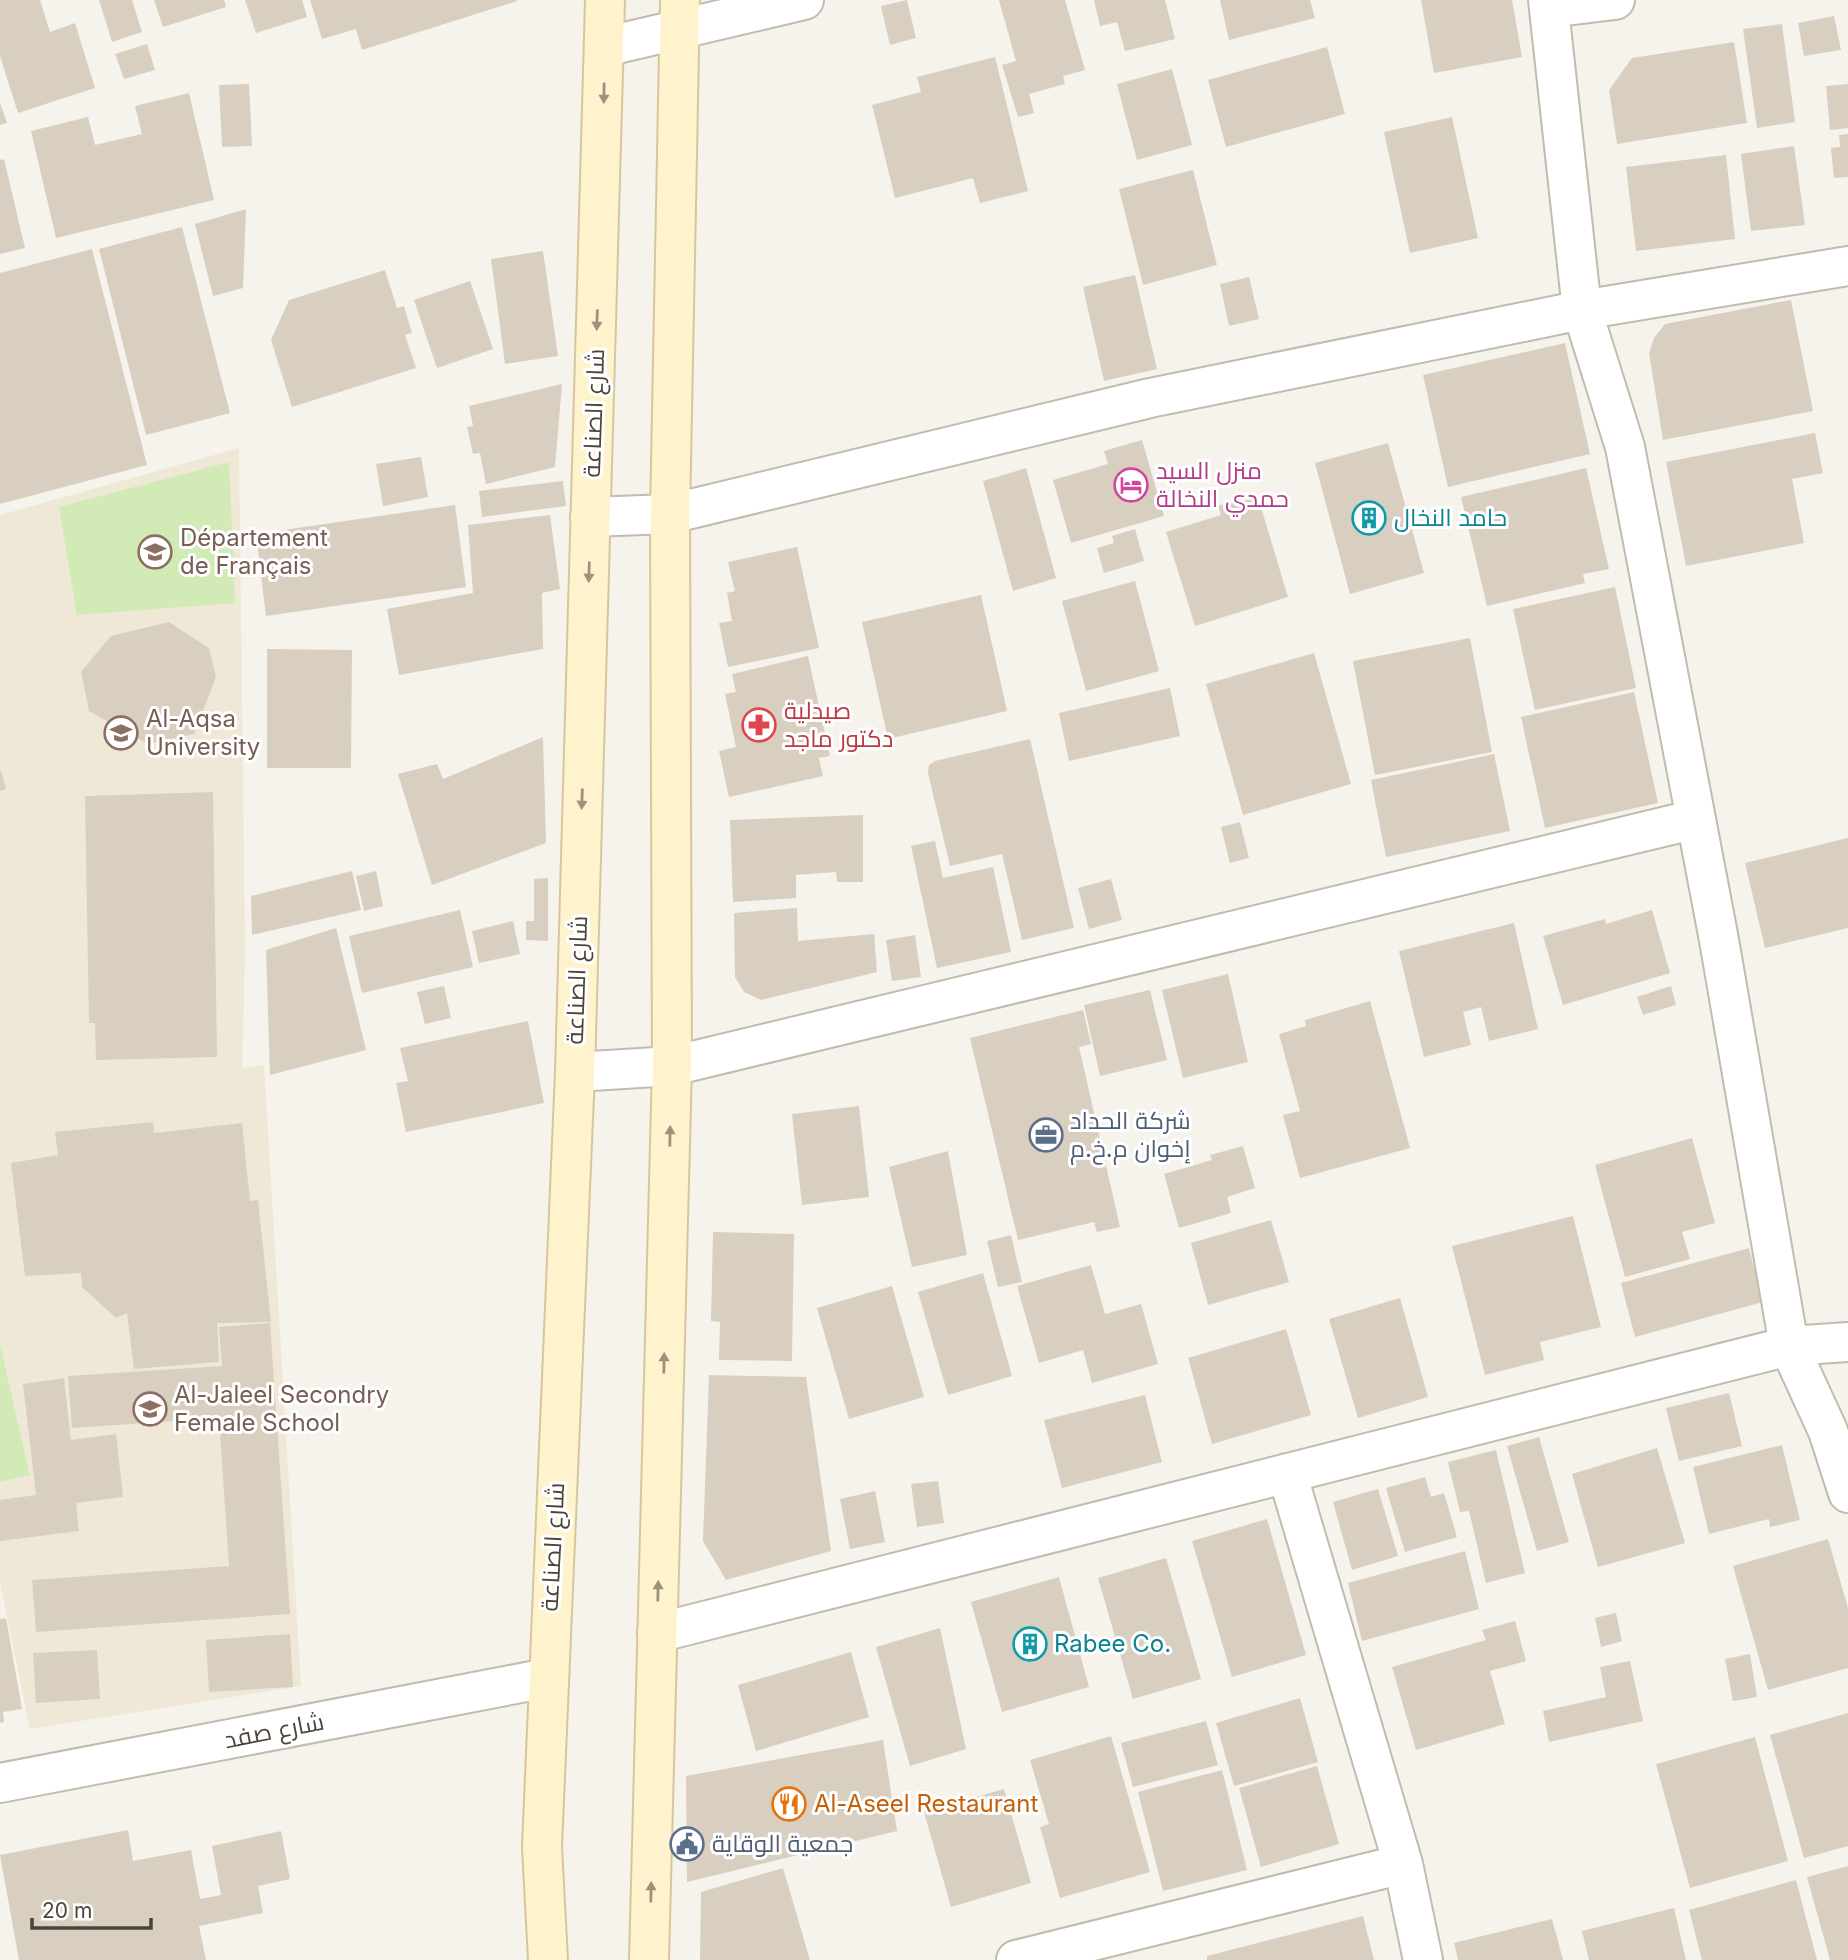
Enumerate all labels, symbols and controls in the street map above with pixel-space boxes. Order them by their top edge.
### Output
one-way arrow [598,82,609,104]
one-way arrow [591,309,603,331]
street label: شارع الصناعة [577,348,612,478]
place label: منزل السيد حمدي النخالة [1156,456,1289,517]
hotel icon: منزل السيد حمدي النخالة [1112,466,1150,504]
building icon: حامد النخال [1350,499,1388,537]
place label: حامد النخال [1394,503,1507,532]
place label: Département de Français [180,523,328,580]
school or university icon: Département de Français [136,533,174,571]
one-way arrow [583,561,594,583]
place label: صيدلية دكتور ماجد [784,696,893,753]
place label: Al-Aqsa University [146,704,260,761]
pharmacy icon: صيدلية دكتور ماجد [740,706,778,744]
school or university icon: Al-Aqsa University [102,714,140,752]
one-way arrow [577,789,588,811]
street label: شارع الصناعة [560,915,595,1045]
place label: شركة الحداد إخوان م.خ.م [1070,1106,1191,1165]
office icon: شركة الحداد إخوان م.خ.م [1027,1116,1065,1154]
one-way arrow [664,1125,676,1147]
one-way arrow [658,1352,670,1374]
place label: Al-Jaleel Secondry Female School [174,1380,389,1437]
school or university icon: Al-Jaleel Secondry Female School [131,1390,169,1428]
street label: شارع الصناعة [535,1482,572,1612]
one-way arrow [652,1580,664,1602]
building icon: Rabee Co. [1011,1625,1049,1663]
place label: Rabee Co. [1054,1629,1171,1658]
street label: شارع صفد [222,1707,327,1756]
restaurant icon: Al-Aseel Restaurant [770,1785,808,1823]
place label: Al-Aseel Restaurant [814,1789,1038,1818]
public building icon: جمعية الوقاية [668,1825,706,1863]
place label: جمعية الوقاية [712,1829,853,1858]
one-way arrow [645,1881,656,1903]
scale bar [32,1886,150,1930]
text: 20 m [42,1898,92,1923]

